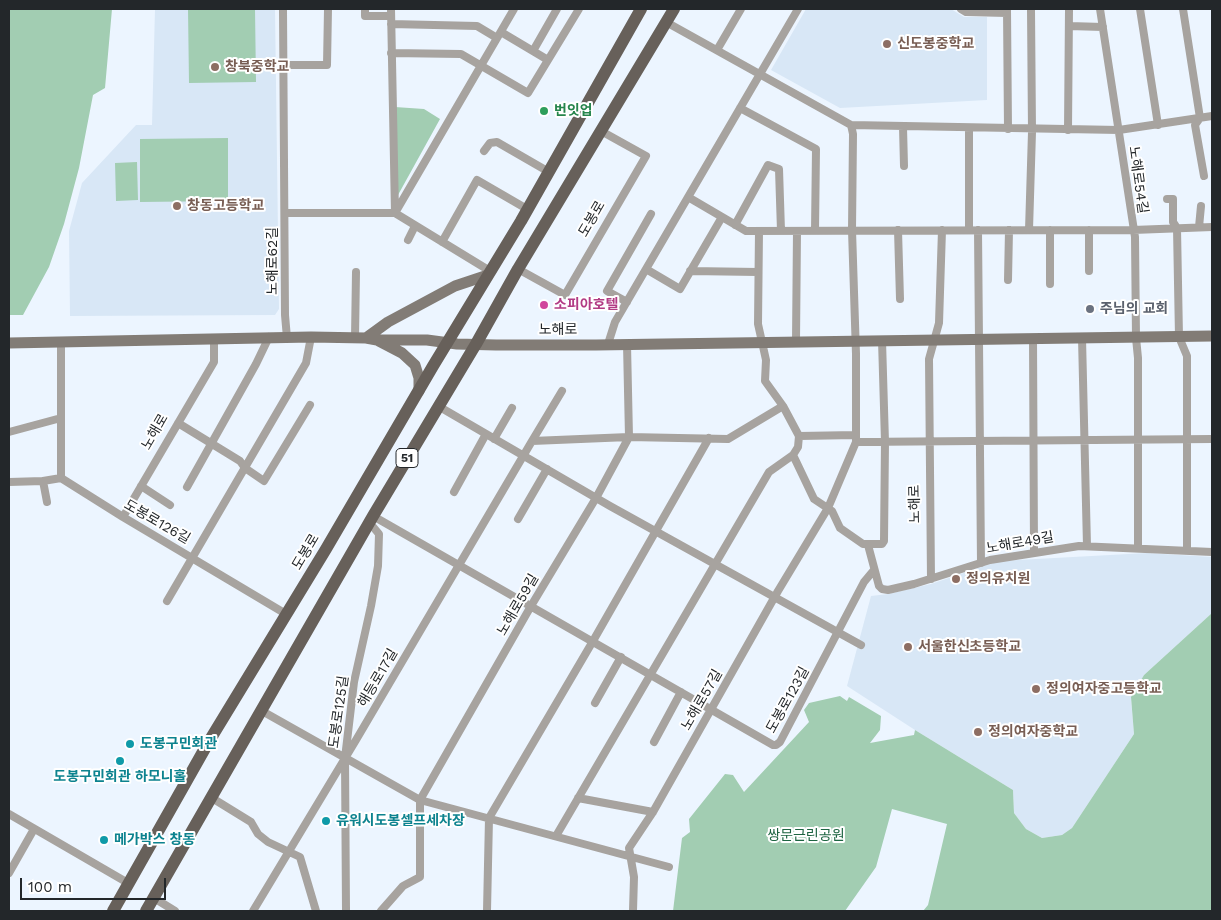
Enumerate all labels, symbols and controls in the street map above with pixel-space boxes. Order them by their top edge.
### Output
place label: 신도봉중학교 [897,36,974,52]
marker: 신도봉중학교 [881,38,893,50]
place label: 창북중학교 [225,59,289,75]
marker: 창북중학교 [209,61,221,73]
place label: 번잇업 [554,103,593,119]
marker: 번잇업 [538,105,550,117]
street label: 노해로54길 [1125,145,1151,215]
place label: 창동고등학교 [187,198,264,214]
street label: 도봉로 [575,198,609,240]
marker: 창동고등학교 [171,200,183,212]
street label: 노해로62길 [265,227,281,295]
place label: 소피아호텔 [554,297,618,313]
marker: 소피아호텔 [538,299,550,311]
place label: 주님의 교회 [1100,301,1168,317]
marker: 주님의 교회 [1084,303,1096,315]
street label: 노해로 [539,322,577,338]
street label: 노해로 [138,411,172,453]
road number: 51 [396,448,418,468]
street label: 노해로 [906,485,924,523]
street label: 도봉로126길 [121,496,193,548]
street label: 노해로49길 [985,529,1055,557]
street label: 도봉로 [289,531,323,573]
street label: 노해로59길 [494,571,542,639]
place label: 정의유치원 [966,571,1030,587]
marker: 정의유치원 [950,573,962,585]
place label: 서울한신초등학교 [918,639,1021,655]
marker: 서울한신초등학교 [902,641,914,653]
street label: 해등로17길 [355,646,401,710]
street label: 도봉로123길 [763,664,813,736]
street label: 노해로57길 [678,667,726,733]
street label: 도봉로125길 [326,675,352,749]
place label: 정의여자중고등학교 [1046,681,1162,697]
marker: 정의여자중고등학교 [1030,683,1042,695]
place label: 정의여자중학교 [988,724,1078,740]
marker: 정의여자중학교 [972,726,984,738]
place label: 도봉구민회관 [140,736,217,752]
marker: 도봉구민회관 [124,738,136,750]
marker: 도봉구민회관 하모니홀 [114,755,126,767]
place label: 도봉구민회관 하모니홀 [54,769,186,785]
place label: 유워시도봉셀프세차장 [336,813,465,829]
marker: 유워시도봉셀프세차장 [320,815,332,827]
park label: 쌍문근린공원 [767,828,845,844]
place label: 메가박스 창동 [114,832,195,848]
marker: 메가박스 창동 [98,834,110,846]
scale bar [22,868,169,900]
text: 100 m [28,878,72,896]

